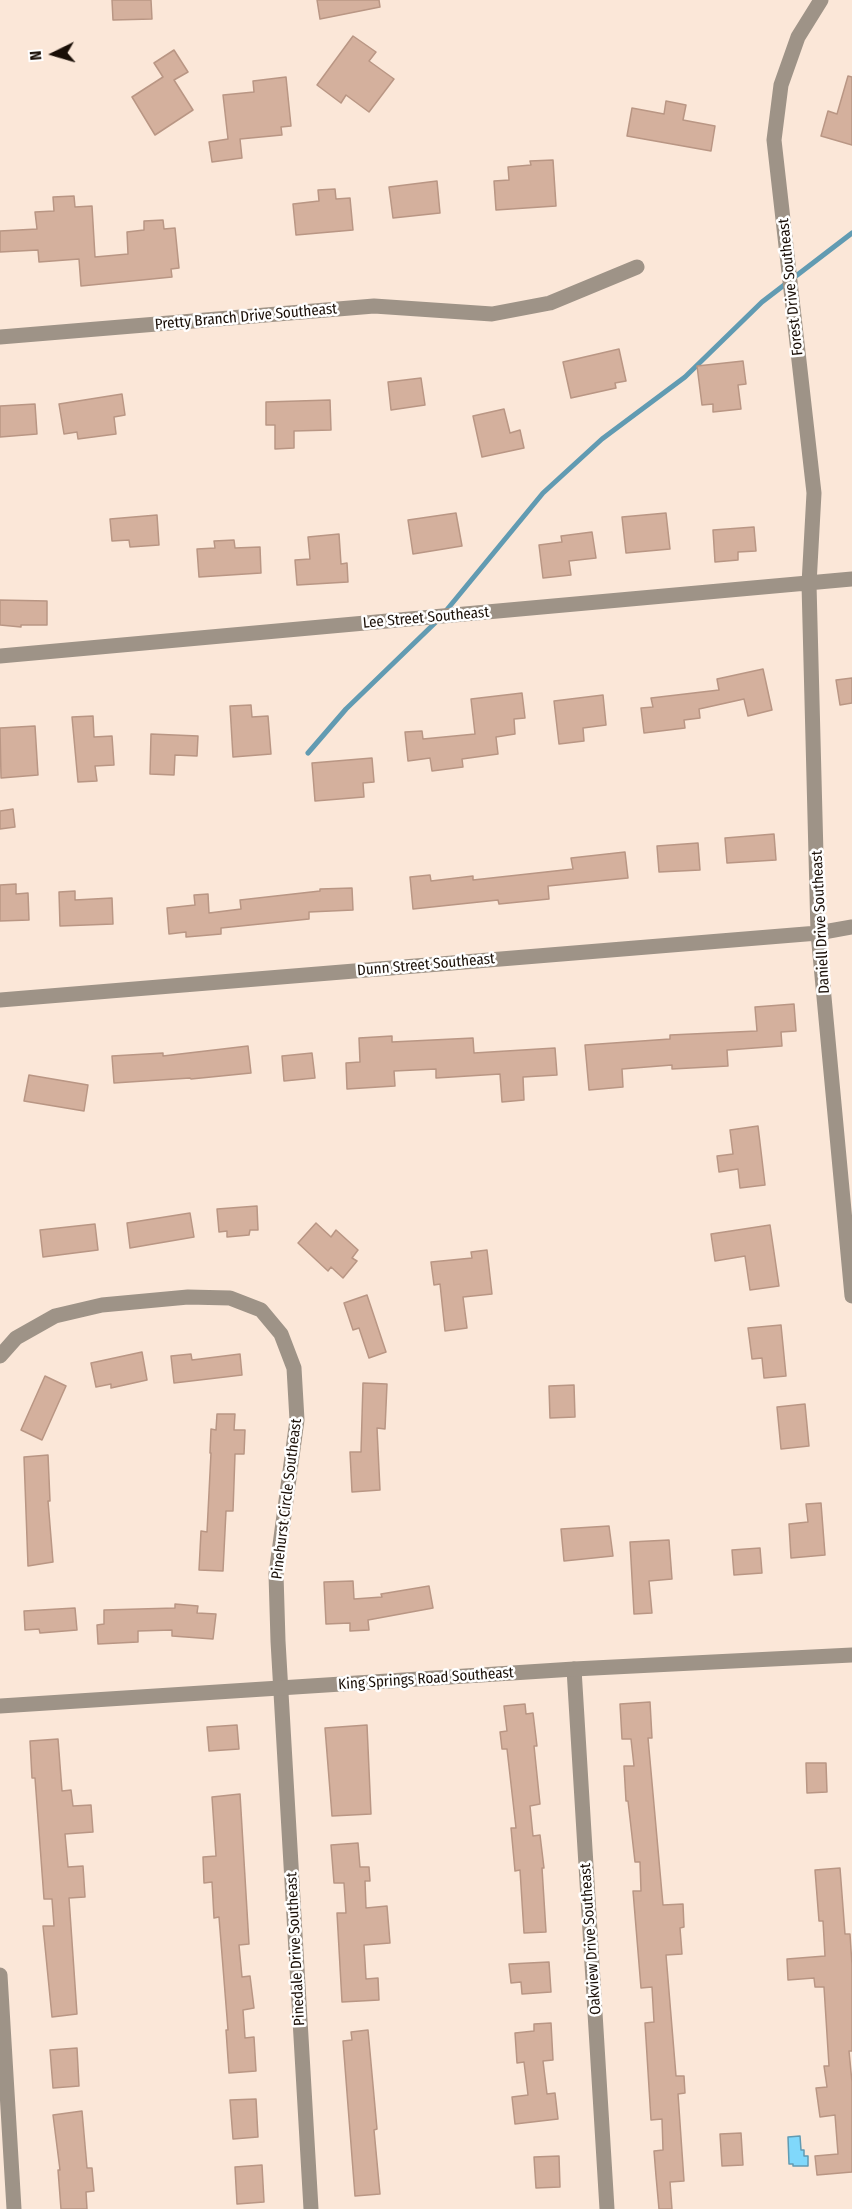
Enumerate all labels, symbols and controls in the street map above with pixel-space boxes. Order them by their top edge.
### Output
north arrow [24,24,84,84]
text: N [26,50,45,61]
street label: Forest Drive Southeast [775,217,807,357]
street label: Pretty Branch Drive Southeast [154,300,338,334]
street label: Lee Street Southeast [362,604,490,632]
street label: Daniell Drive Southeast [808,850,834,994]
street label: Dunn Street Southeast [356,950,496,980]
street label: Pinehurst Circle Southeast [268,1418,306,1580]
street label: King Springs Road Southeast [338,1664,514,1694]
street label: Oakview Drive Southeast [577,1863,605,2015]
street label: Pinedale Drive Southeast [283,1872,309,2026]

